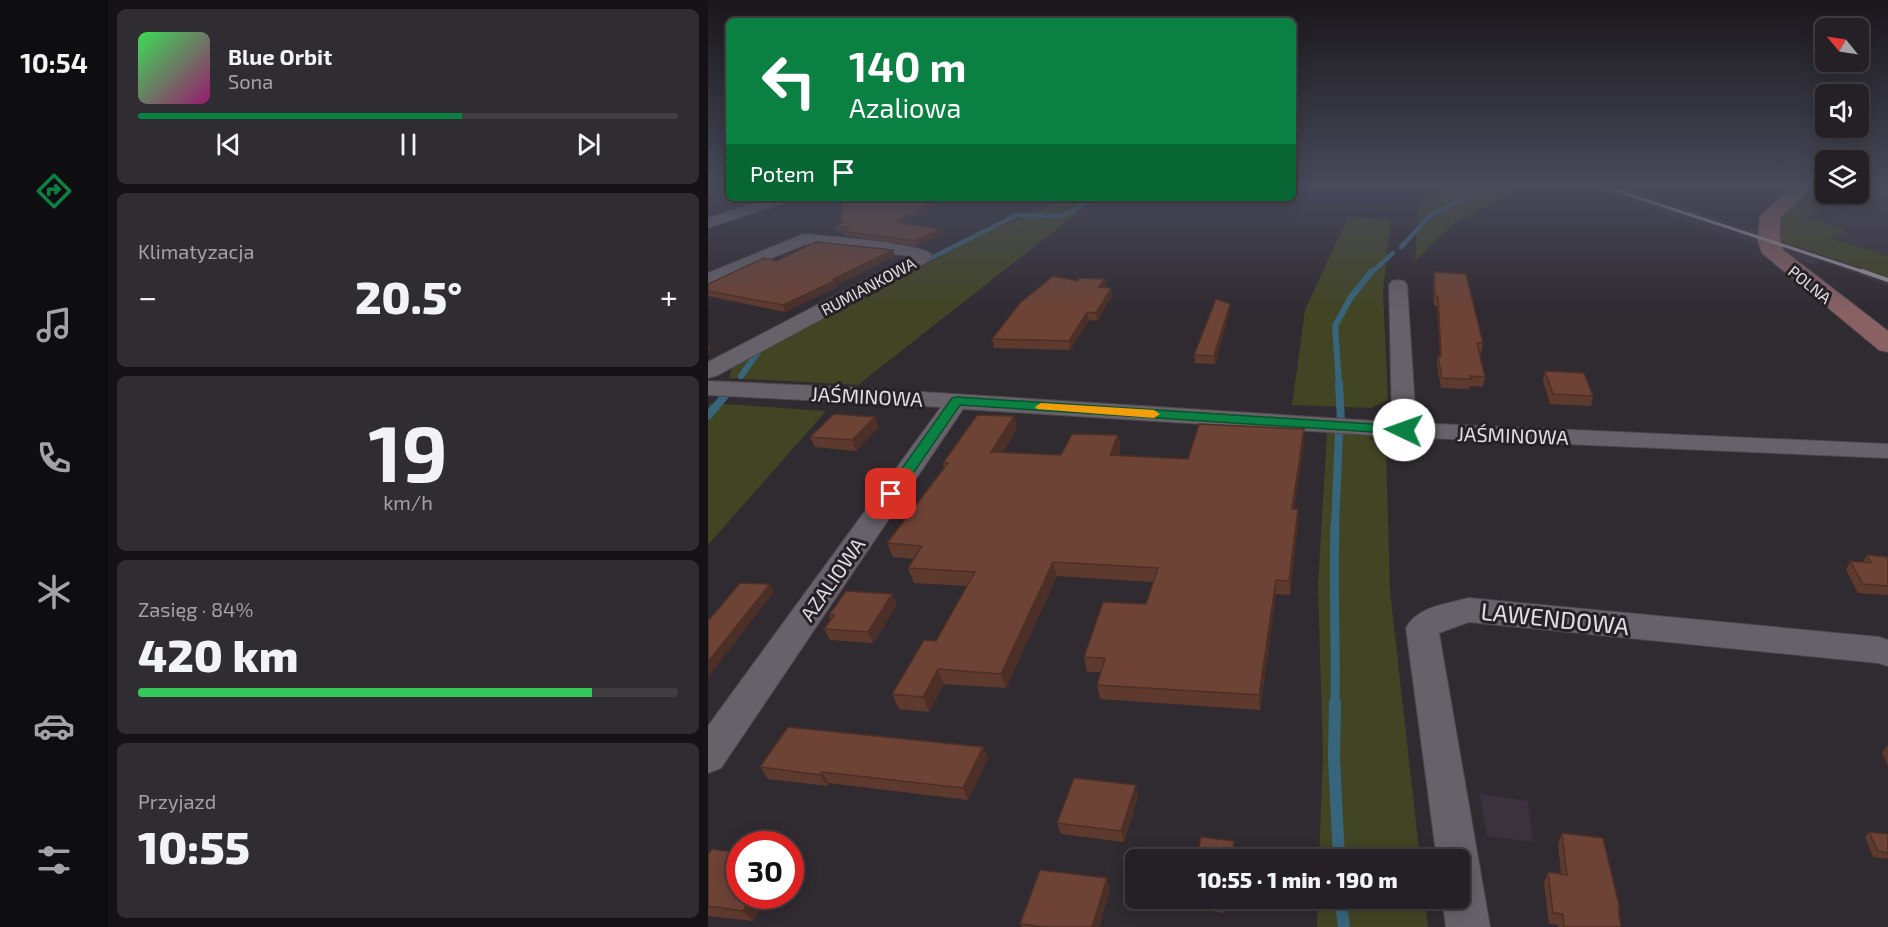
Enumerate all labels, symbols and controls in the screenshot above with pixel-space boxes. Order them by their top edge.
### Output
north arrow [1815,18,1869,72]
map controls [1815,18,1869,204]
text: 140 m [849,40,966,90]
icon: left [750,42,828,120]
text: Blue Orbit [228,43,332,69]
text: 10:54 [20,46,88,78]
text: Sona [228,69,273,93]
button: sound [1815,84,1869,138]
text: Azaliowa [849,91,961,123]
icon: previous [212,128,245,161]
icon: pause [392,128,425,161]
icon: next [572,128,605,161]
button: layers [1815,150,1869,204]
icon: arrive [827,156,860,189]
text: Potem [750,160,815,186]
icon: directions [33,170,75,212]
text: Klimatyzacja [138,239,254,263]
street label: RUMIANKOWA [817,253,919,319]
street label: POLNA [1785,261,1835,307]
text: 20.5° [355,269,462,323]
text: − [138,276,157,316]
text: + [660,276,678,316]
icon: music [33,304,75,346]
street label: JAŚMINOWA [811,381,924,411]
position arrow [1372,398,1436,462]
text: 19 [368,404,448,498]
street label: JAŚMINOWA [1457,421,1570,449]
icon: phone [33,437,75,479]
pin [865,468,916,519]
icon: arrive [874,477,907,510]
text: km/h [383,490,433,514]
street label: AZALIOWA [795,532,870,625]
icon: climate [33,571,75,613]
street label: LAWENDOWA [1479,596,1631,640]
text: Zasięg · 84% [138,597,253,621]
text: 420 km [138,627,299,681]
icon: car [33,705,75,747]
text: Przyjazd [138,789,216,813]
text: 10:55 [138,819,250,873]
speed limit sign: 30 [726,831,804,909]
icon: filters [33,839,75,881]
text: 10:55 · 1 min · 190 m [1197,866,1398,892]

